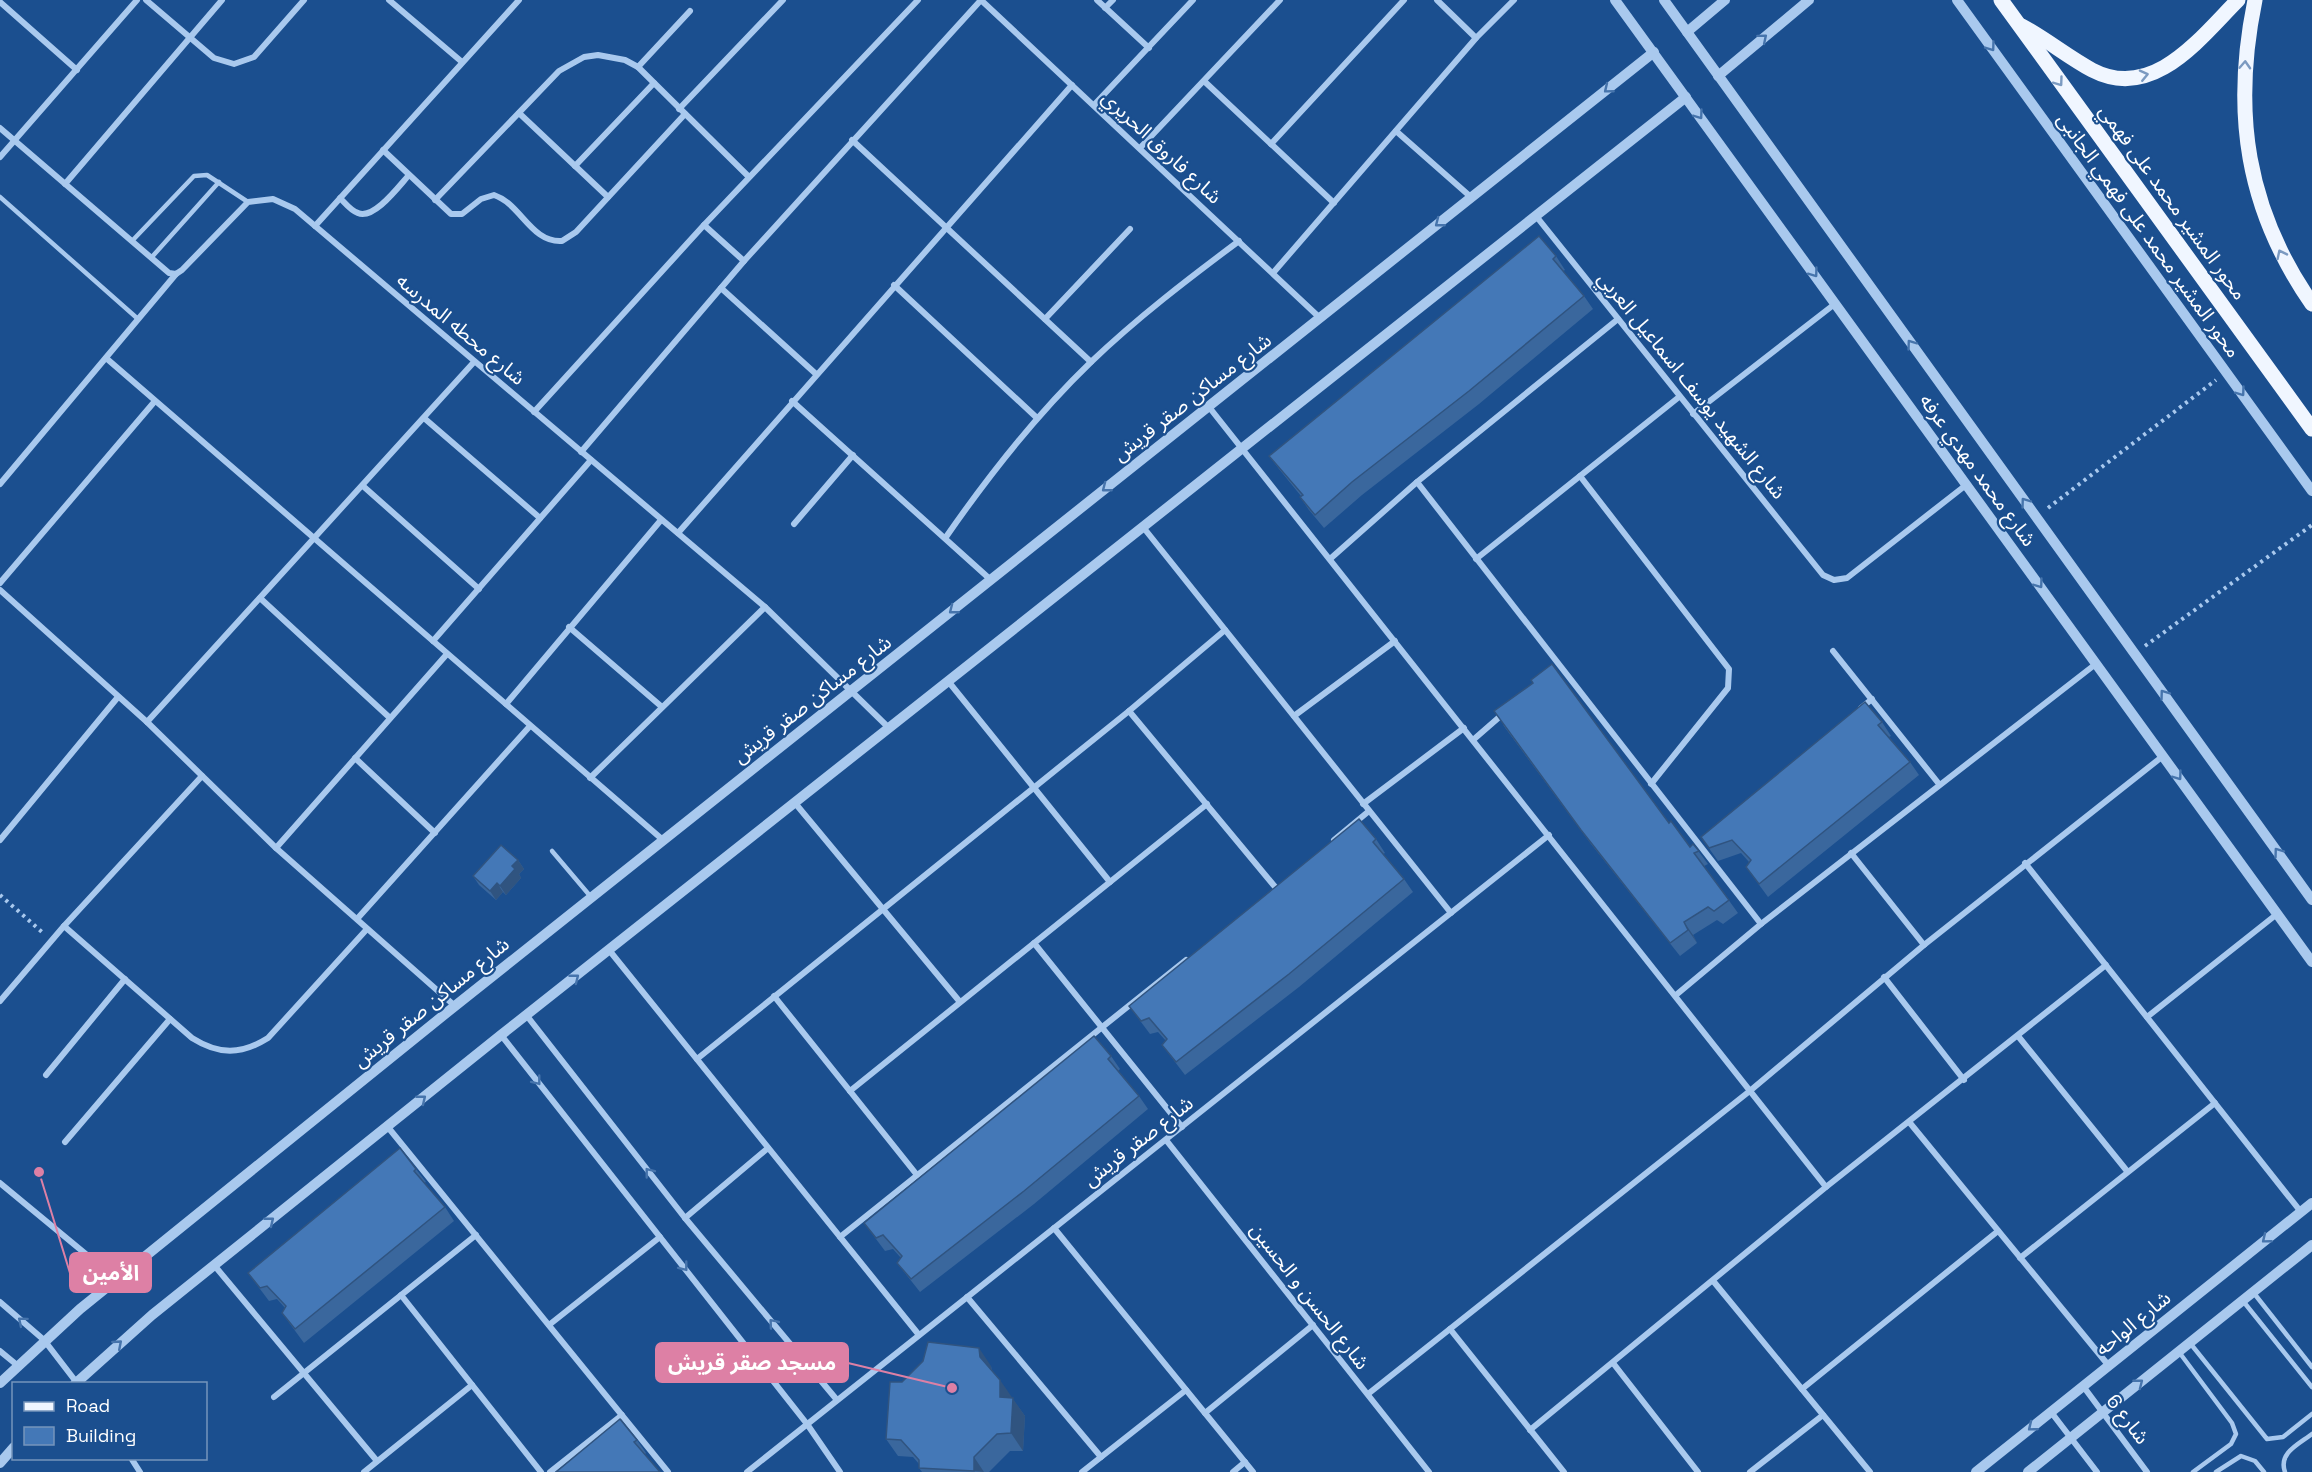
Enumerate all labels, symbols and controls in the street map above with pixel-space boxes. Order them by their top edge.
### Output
one-way arrow [1756,35,1767,46]
one-way arrow [1984,41,1995,52]
one-way arrow [2238,61,2251,70]
one-way arrow [2139,70,2149,83]
one-way arrow [2052,75,2063,86]
one-way arrow [1604,81,1615,92]
street label: شارع فاروق الحريري [1095,85,1228,211]
street label: محور المشير محمد على فهمي [2091,99,2253,307]
street label: محور المشير محمد على فهمي الجانبى [2049,107,2247,364]
one-way arrow [1692,109,1703,120]
one-way arrow [1435,216,1446,227]
one-way arrow [2277,250,2288,261]
street label: شارع الشهيد يوسف اسماعيل العربي [1590,266,1792,506]
street label: شارع محطه المدرسه [390,267,531,392]
one-way arrow [1806,267,1817,278]
street label: شارع مساكن صقر قريش [1108,327,1278,469]
one-way arrow [1907,339,1918,350]
one-way arrow [2234,386,2245,397]
street label: شارع محمد مهدي عرفه [1912,389,2042,553]
one-way arrow [1102,481,1113,492]
one-way arrow [2021,498,2032,509]
one-way arrow [2032,578,2043,589]
one-way arrow [949,602,960,613]
street label: شارع مساكن صقر قريش [728,629,898,771]
one-way arrow [2160,690,2171,701]
one-way arrow [2171,769,2182,780]
one-way arrow [2274,848,2285,859]
street label: شارع مساكن صقر قريش [347,931,516,1075]
one-way arrow [568,974,579,985]
one-way arrow [529,1074,540,1085]
street label: شارع صقر قريش [1078,1090,1200,1194]
one-way arrow [415,1095,426,1106]
one-way arrow [646,1168,657,1179]
one-way arrow [263,1217,274,1228]
street label: شارع الحسن و الحسين [1243,1217,1375,1376]
one-way arrow [2262,1232,2273,1243]
callout: الأمين [70,1253,151,1292]
text: الأمين [83,1259,139,1286]
one-way arrow [676,1261,687,1272]
street label: شارع الواحه [2090,1285,2177,1363]
one-way arrow [18,1317,29,1328]
one-way arrow [769,1319,780,1330]
one-way arrow [112,1340,122,1351]
callout: مسجد صقر قريش [656,1343,848,1382]
text: مسجد صقر قريش [668,1349,836,1376]
one-way arrow [2132,1380,2143,1391]
legend [12,1382,207,1460]
street label: شارع 6 [2099,1389,2155,1451]
text: Road [66,1394,110,1417]
one-way arrow [2028,1420,2039,1431]
text: Building [66,1424,136,1447]

